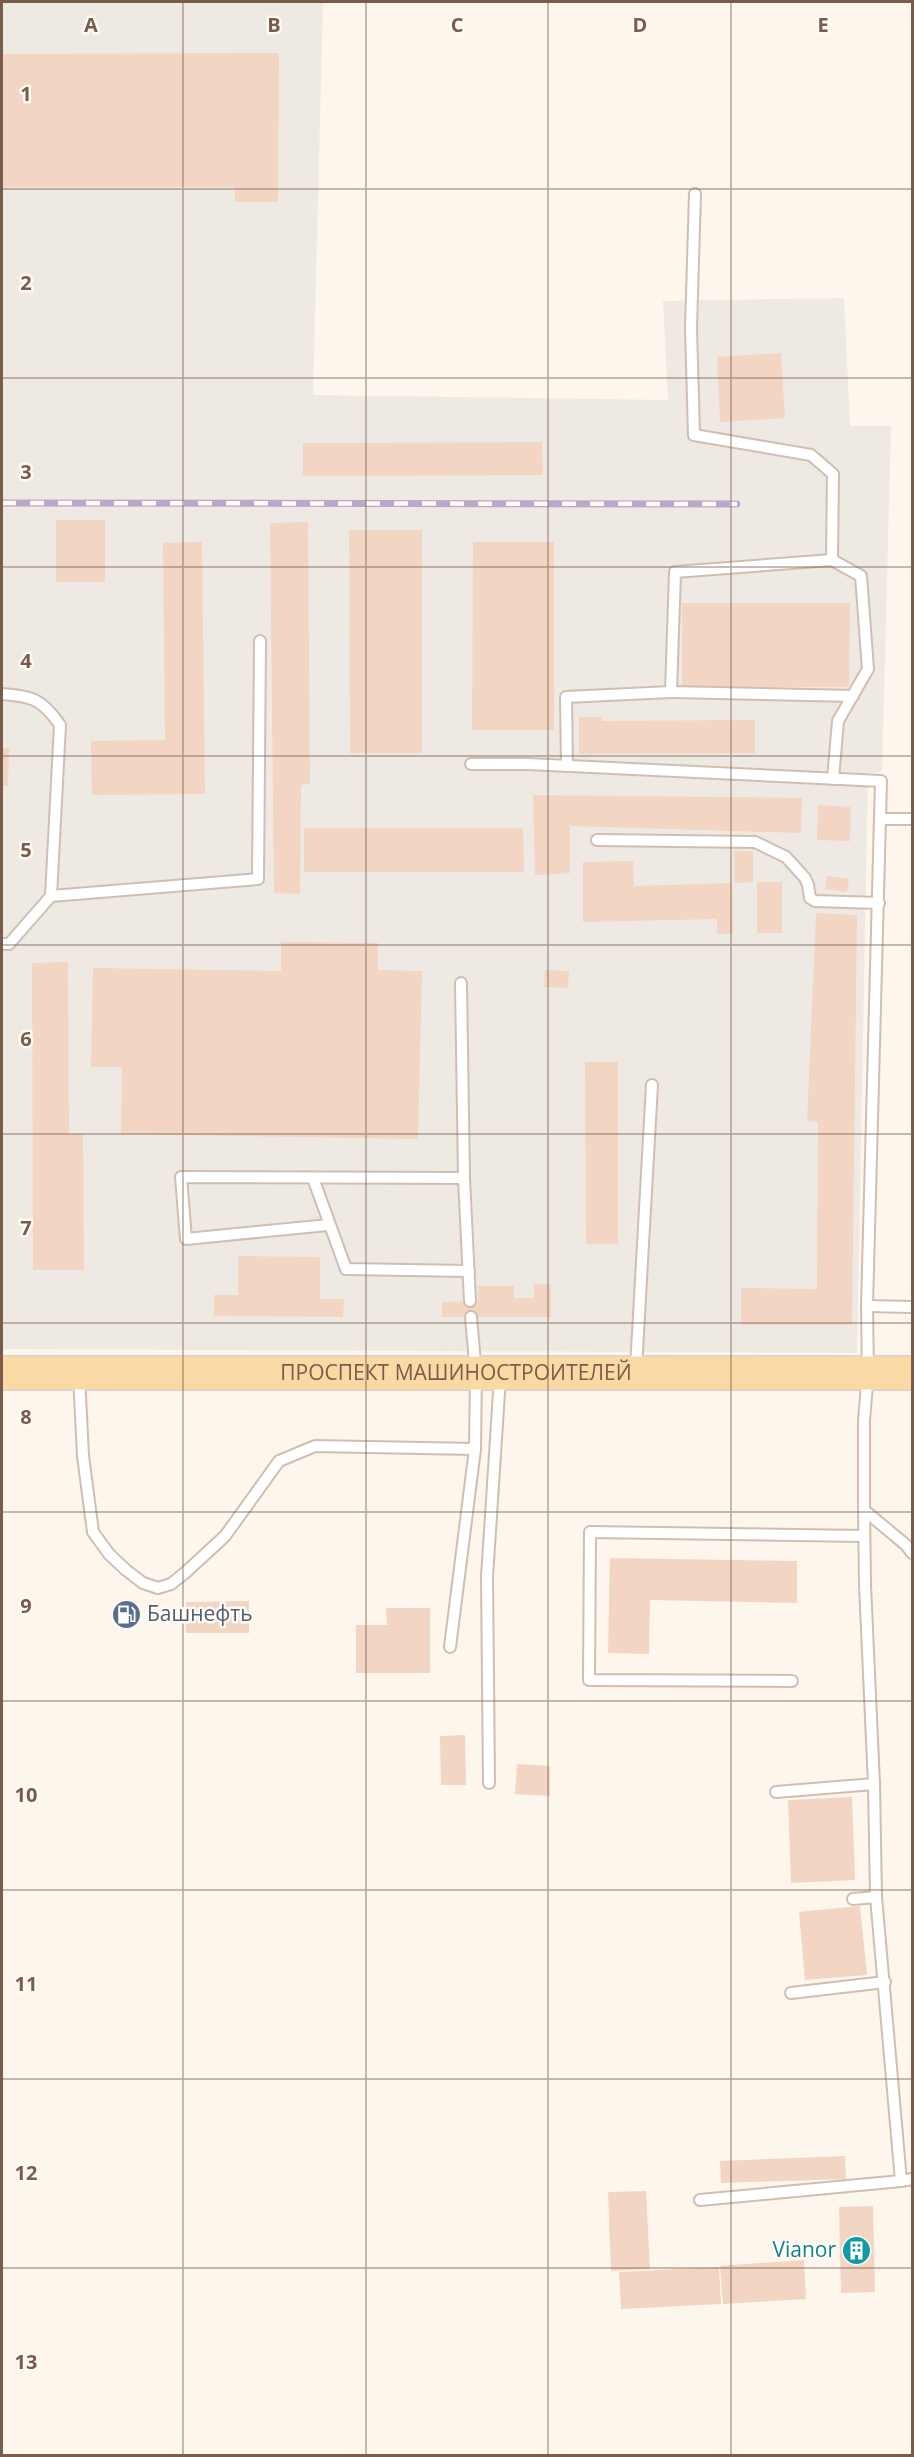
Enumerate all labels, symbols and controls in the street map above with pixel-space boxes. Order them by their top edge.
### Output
text: A [84,11,98,38]
text: B [267,11,281,38]
text: C [451,11,464,38]
text: D [633,11,647,38]
text: E [817,11,829,38]
text: 1 [20,80,32,107]
text: 2 [20,269,32,296]
text: 3 [20,458,32,485]
text: 4 [20,647,32,674]
text: 5 [20,836,32,863]
text: 6 [20,1025,32,1052]
text: 7 [20,1214,32,1241]
street label: ПРОСПЕКТ МАШИНОСТРОИТЕЛЕЙ [280,1358,632,1386]
text: 8 [20,1403,32,1430]
text: 9 [20,1592,32,1619]
fuel station icon: Башнефть [110,1598,142,1630]
place label: Башнефть [147,1599,253,1627]
text: 10 [15,1781,37,1808]
text: 11 [15,1970,37,1997]
text: 12 [15,2159,37,2186]
building icon: Vianor [841,2234,873,2266]
place label: Vianor [772,2235,836,2263]
text: 13 [15,2348,37,2375]

